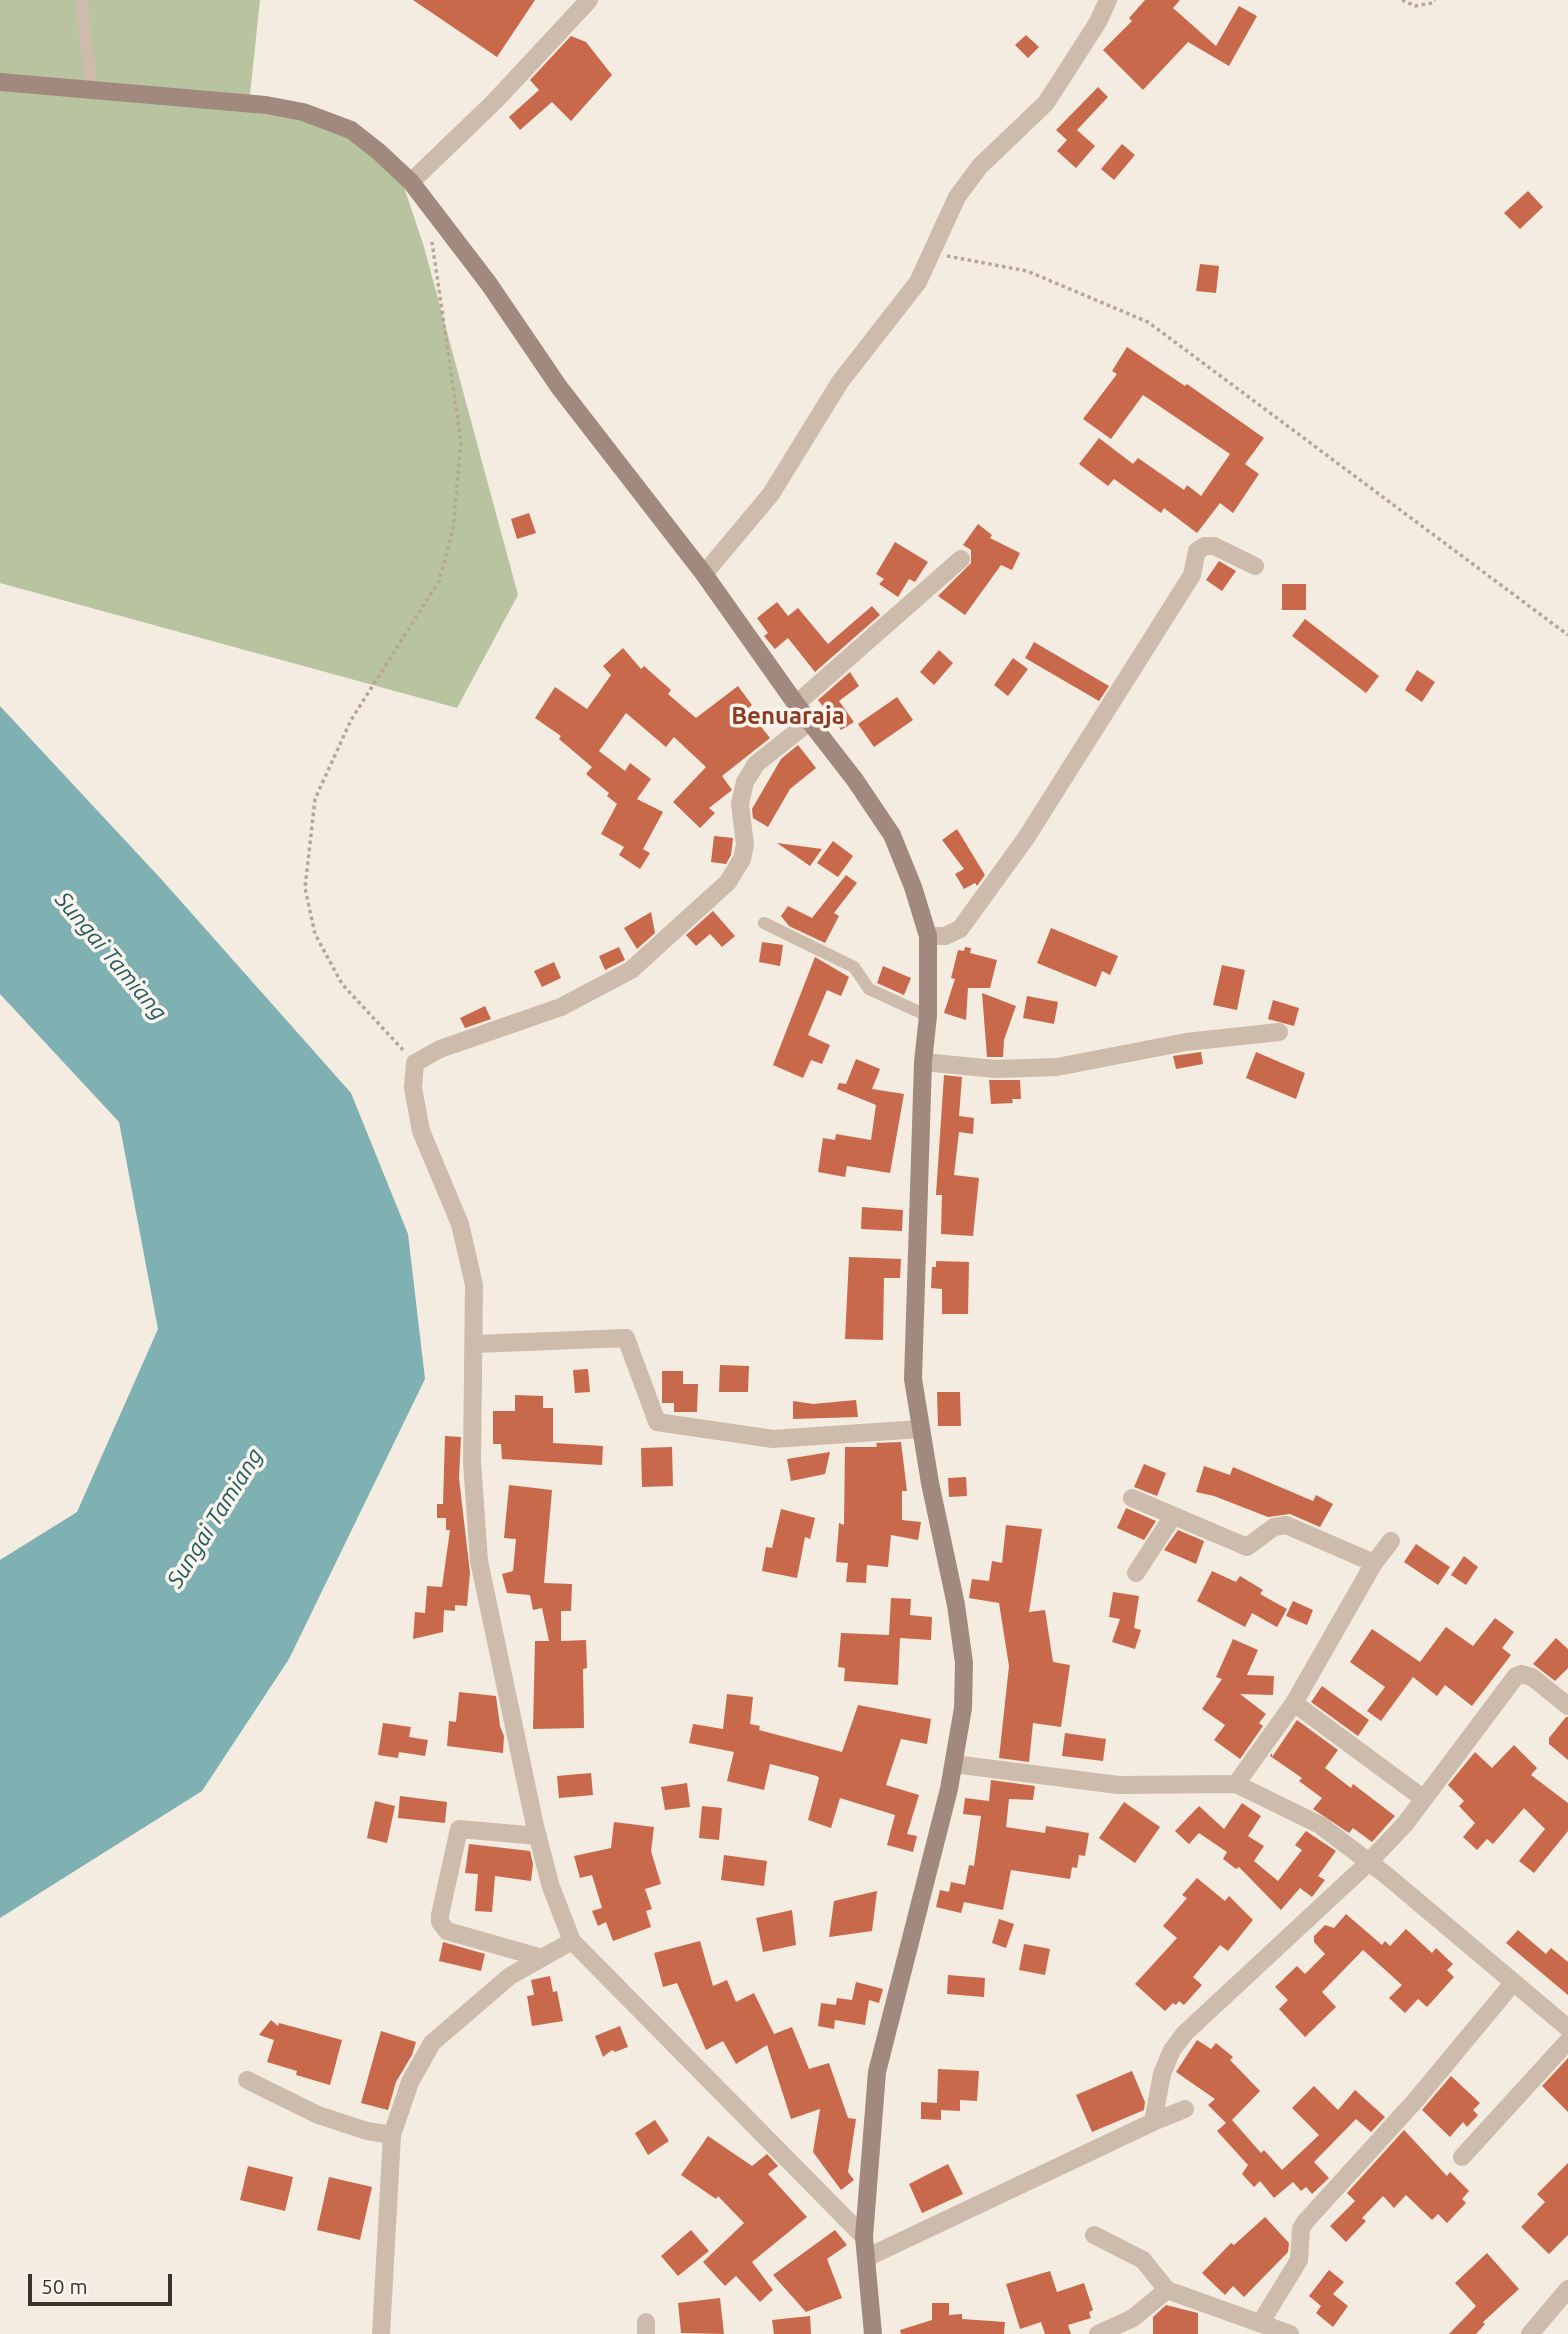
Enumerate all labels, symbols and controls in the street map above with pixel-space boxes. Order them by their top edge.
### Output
district label: Benuaraja [731,702,845,730]
water label: Sungai Tamiang [49,886,173,1026]
water label: Sungai Tamiang [161,1443,269,1593]
scale bar [32,2260,175,2304]
text: 50 m [41,2274,88,2298]

